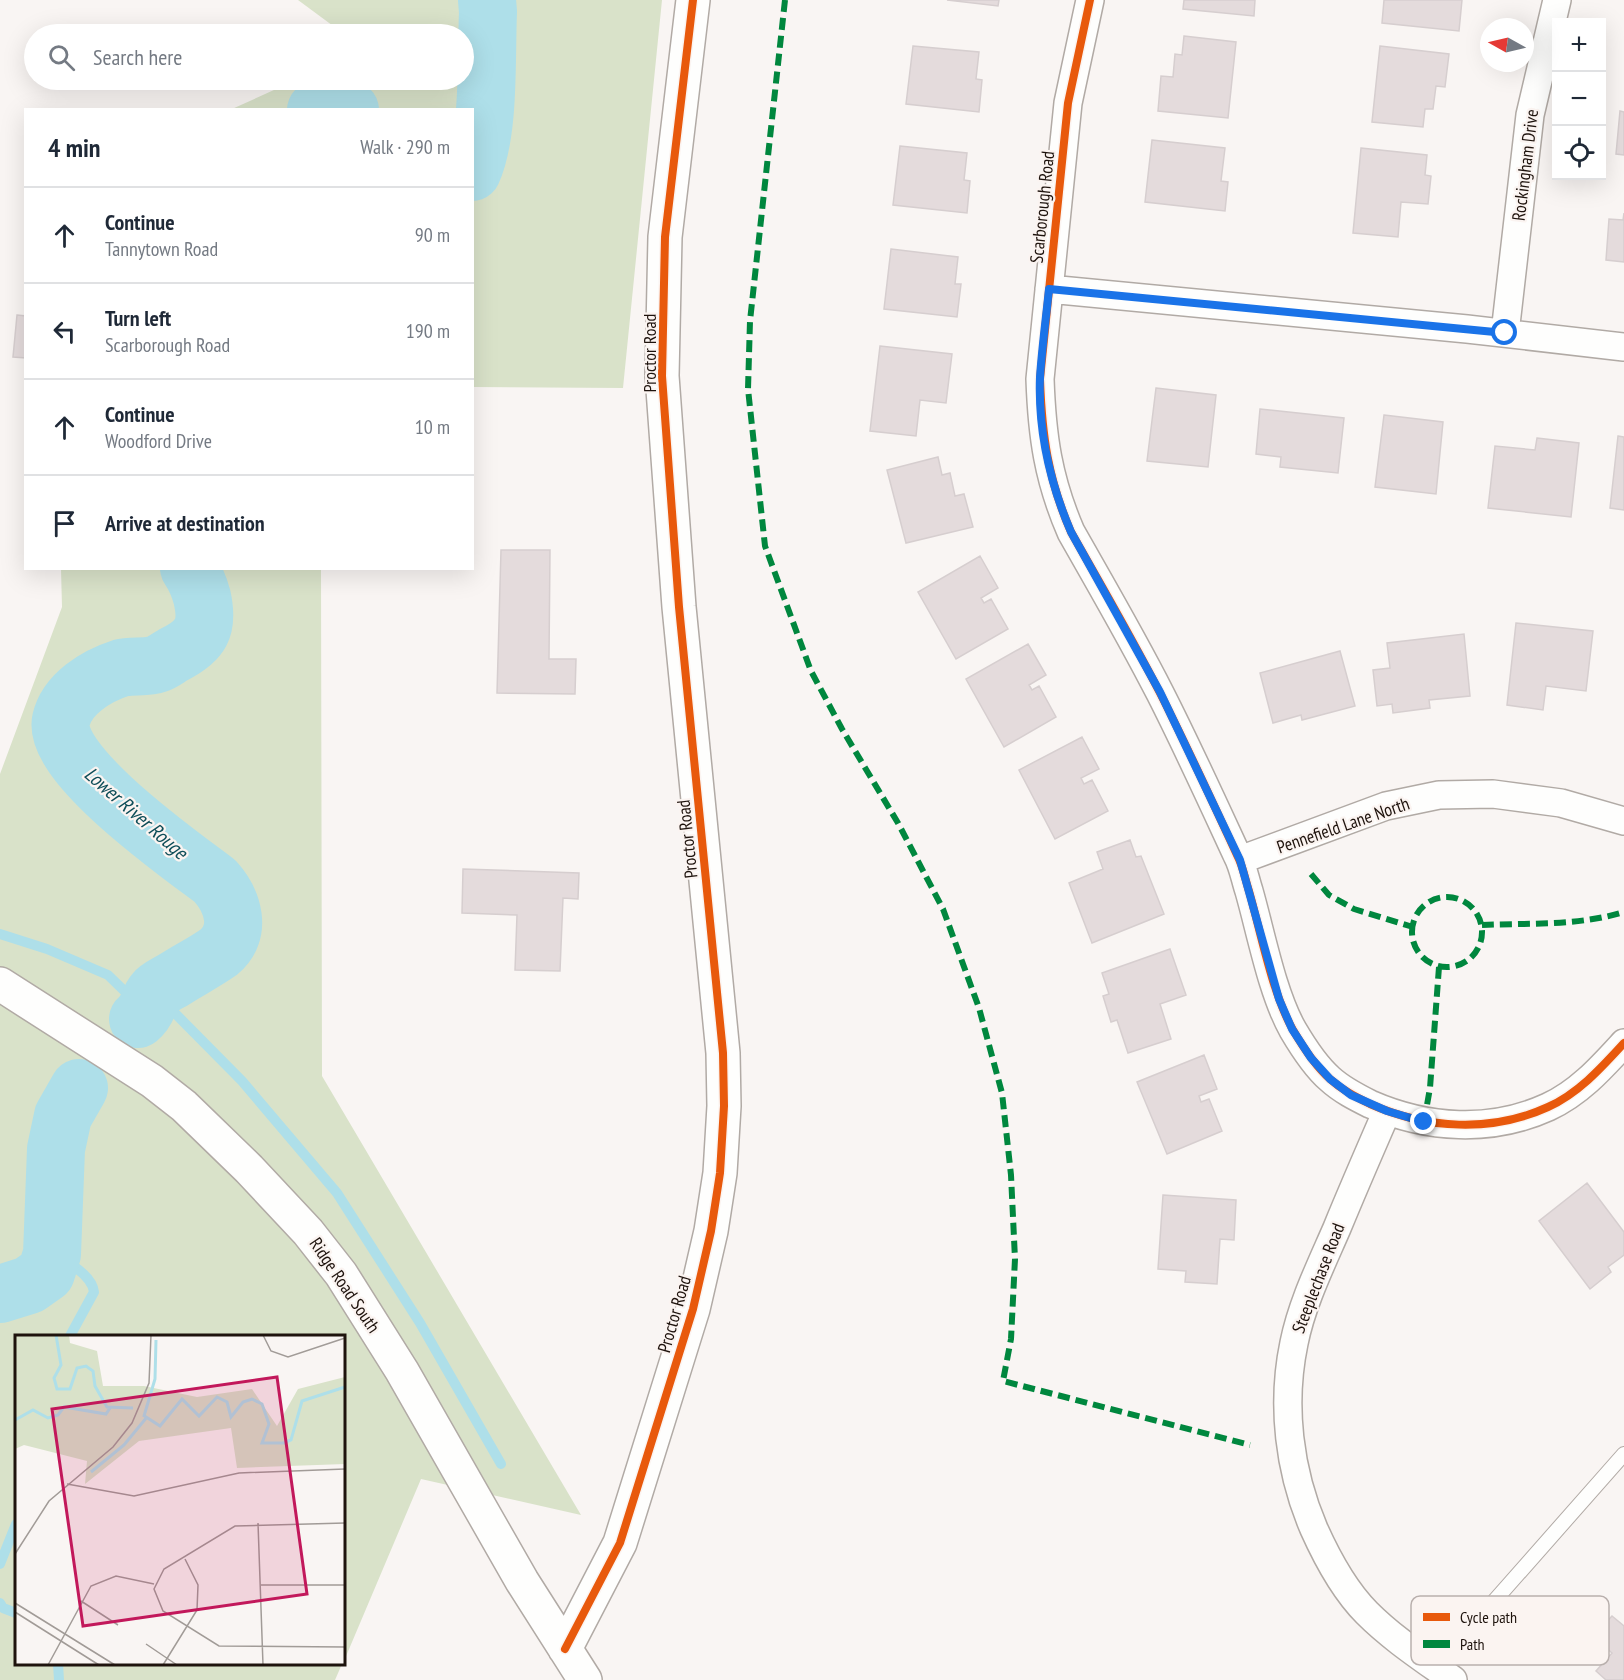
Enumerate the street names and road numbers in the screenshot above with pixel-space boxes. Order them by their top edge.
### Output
street label: Rockingham Drive [1507,108,1543,222]
street label: Scarborough Road [1025,150,1059,264]
street label: Proctor Road [638,314,661,392]
street label: Pennefield Lane North [1274,792,1412,858]
street label: Proctor Road [671,799,703,879]
street label: Steeplechase Road [1286,1220,1350,1336]
street label: Ridge Road South [305,1233,385,1337]
street label: Proctor Road [652,1273,696,1355]

